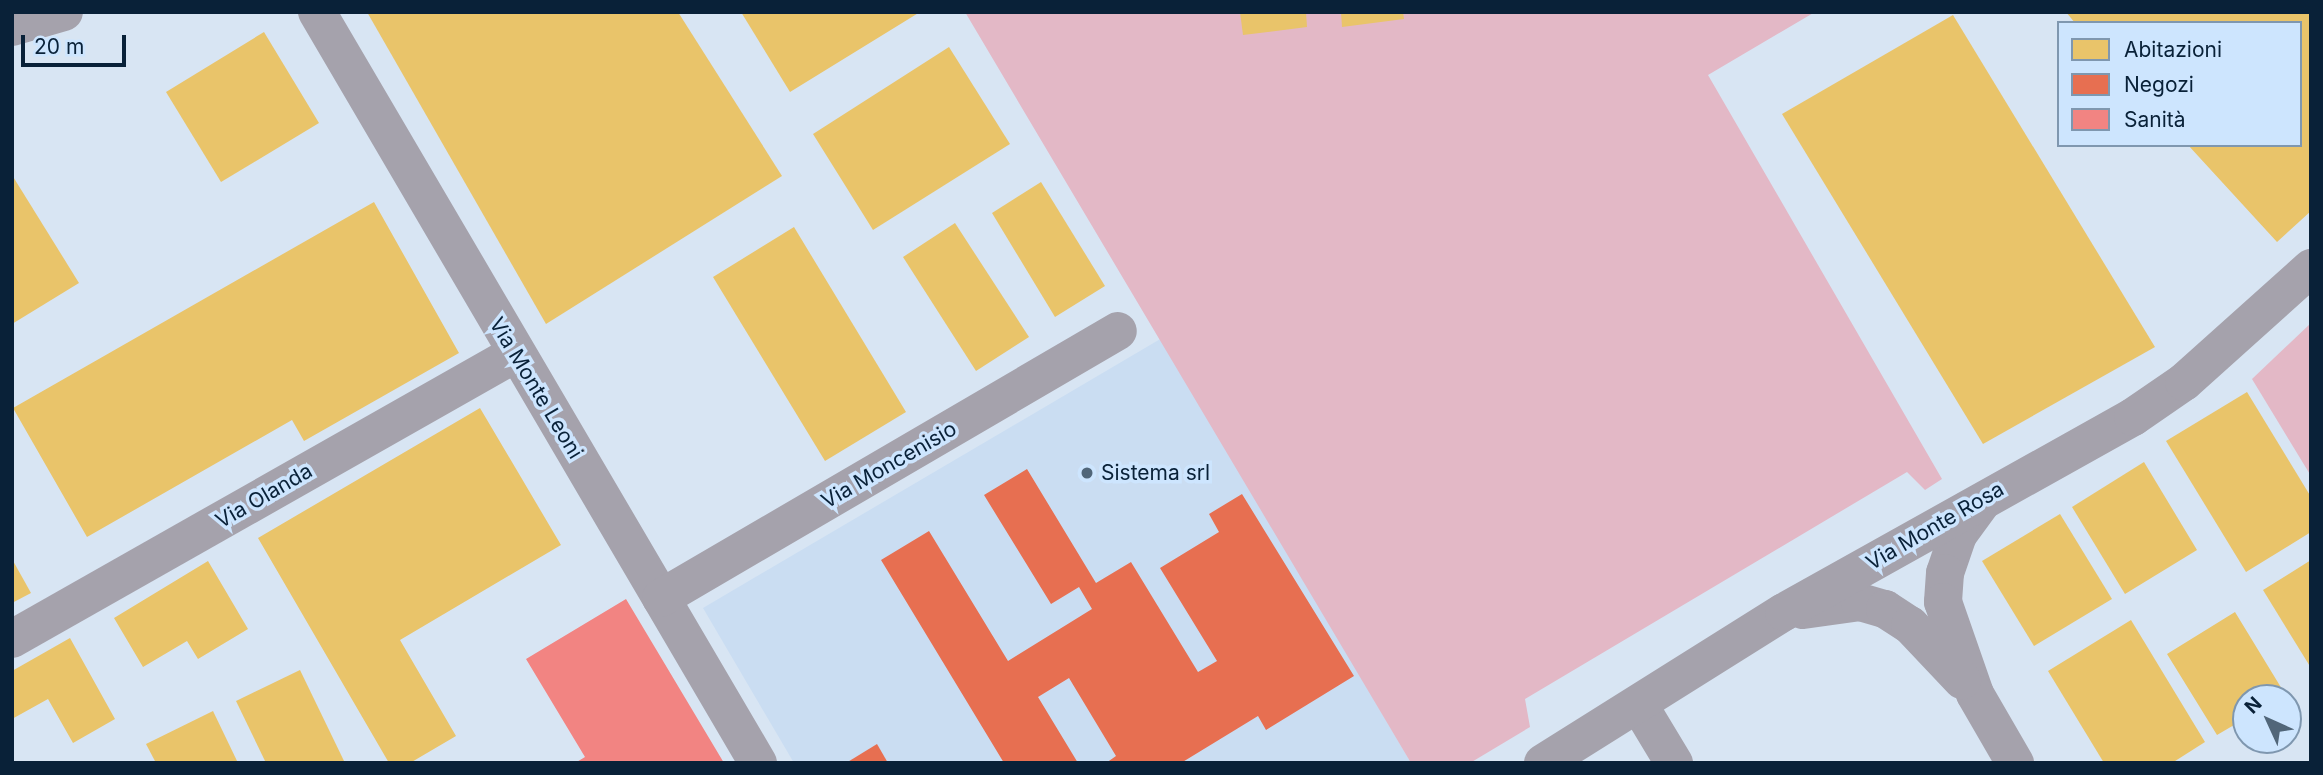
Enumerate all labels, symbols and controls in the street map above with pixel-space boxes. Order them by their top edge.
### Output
scale bar [24,21,130,65]
legend [2057,21,2302,147]
text: 20 m [34,34,84,59]
text: Abitazioni [2124,37,2222,62]
text: Negozi [2124,72,2194,97]
text: Sanità [2124,107,2186,132]
street label: Via Monte Leoni [484,313,588,463]
street label: Via Moncenisio [817,416,961,514]
street label: Via Olanda [211,458,317,534]
place label: Sistema srl [1101,460,1210,486]
marker: Sistema srl [1079,465,1095,481]
street label: Via Monte Rosa [1862,476,2008,576]
north arrow [2232,684,2302,754]
text: N [2240,692,2266,718]

